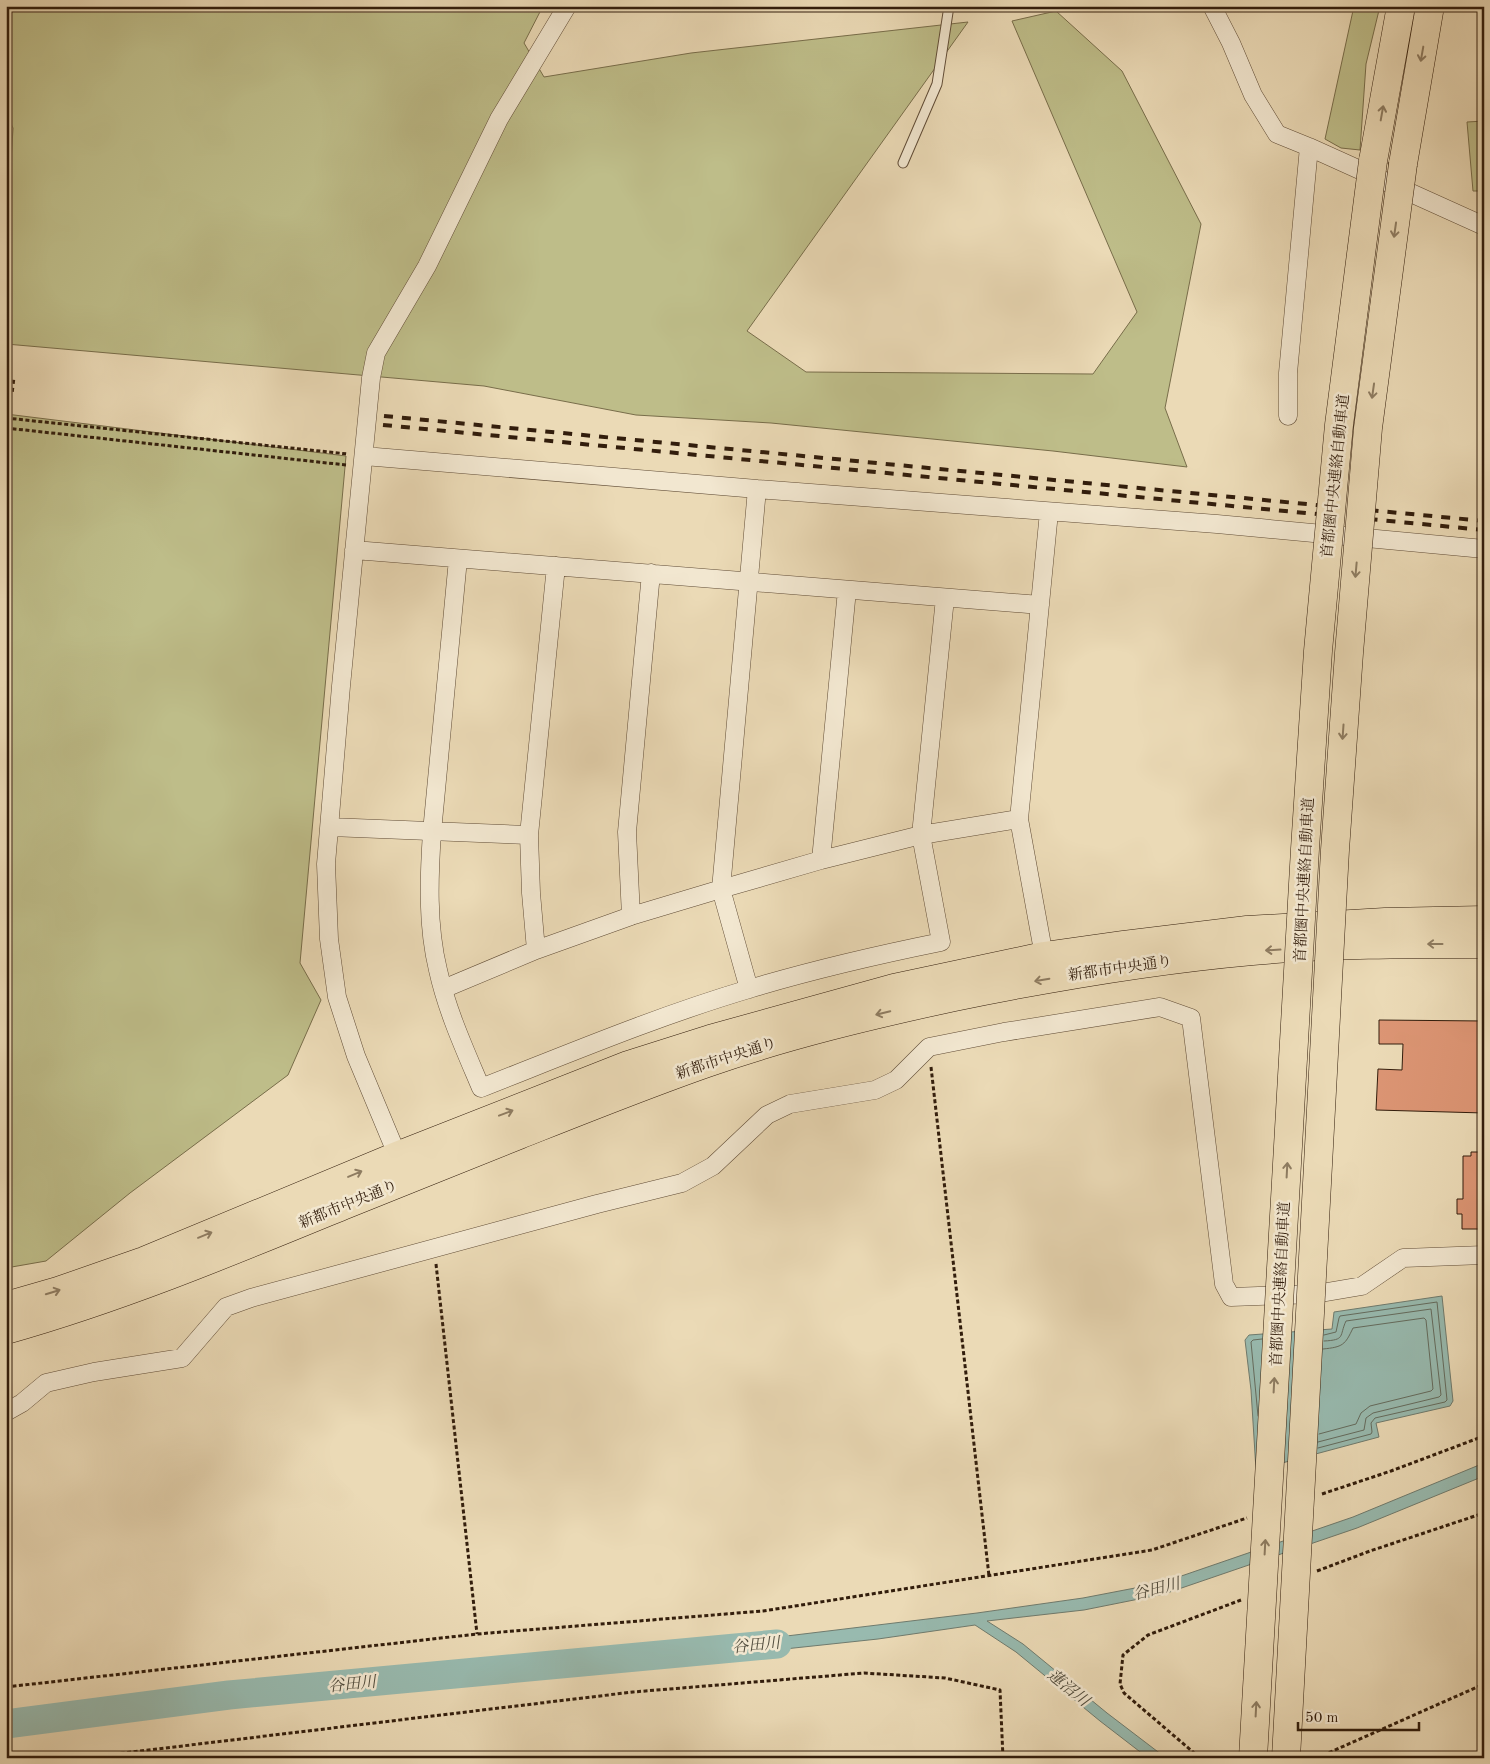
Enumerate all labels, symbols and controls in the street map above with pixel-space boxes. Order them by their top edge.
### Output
one-way arrow [1416,46,1426,62]
one-way arrow [1377,105,1387,121]
one-way arrow [1389,221,1399,237]
one-way arrow [1368,382,1378,398]
street label: 首都圏中央連絡自動車道 [1318,393,1353,559]
one-way arrow [1351,562,1361,578]
one-way arrow [1339,724,1348,740]
street label: 首都圏中央連絡自動車道 [1292,797,1317,963]
one-way arrow [1427,939,1444,949]
one-way arrow [1265,945,1281,954]
street label: 新都市中央通り [1067,953,1173,984]
one-way arrow [1035,975,1051,985]
one-way arrow [876,1009,892,1018]
street label: 新都市中央通り [674,1034,779,1083]
one-way arrow [498,1108,513,1118]
one-way arrow [1282,1162,1291,1178]
one-way arrow [347,1169,363,1178]
street label: 新都市中央通り [296,1177,400,1232]
street label: 首都圏中央連絡自動車道 [1268,1201,1293,1367]
one-way arrow [197,1230,212,1240]
one-way arrow [45,1287,61,1297]
one-way arrow [1270,1377,1279,1393]
one-way arrow [1261,1539,1270,1555]
water label: 谷田川 [1131,1574,1184,1604]
water label: 谷田川 [731,1633,783,1656]
water label: 蓮沼川 [1044,1666,1094,1711]
water label: 谷田川 [327,1672,379,1695]
scale bar [1298,1699,1419,1731]
one-way arrow [1251,1701,1260,1717]
text: 50 m [1305,1711,1339,1726]

